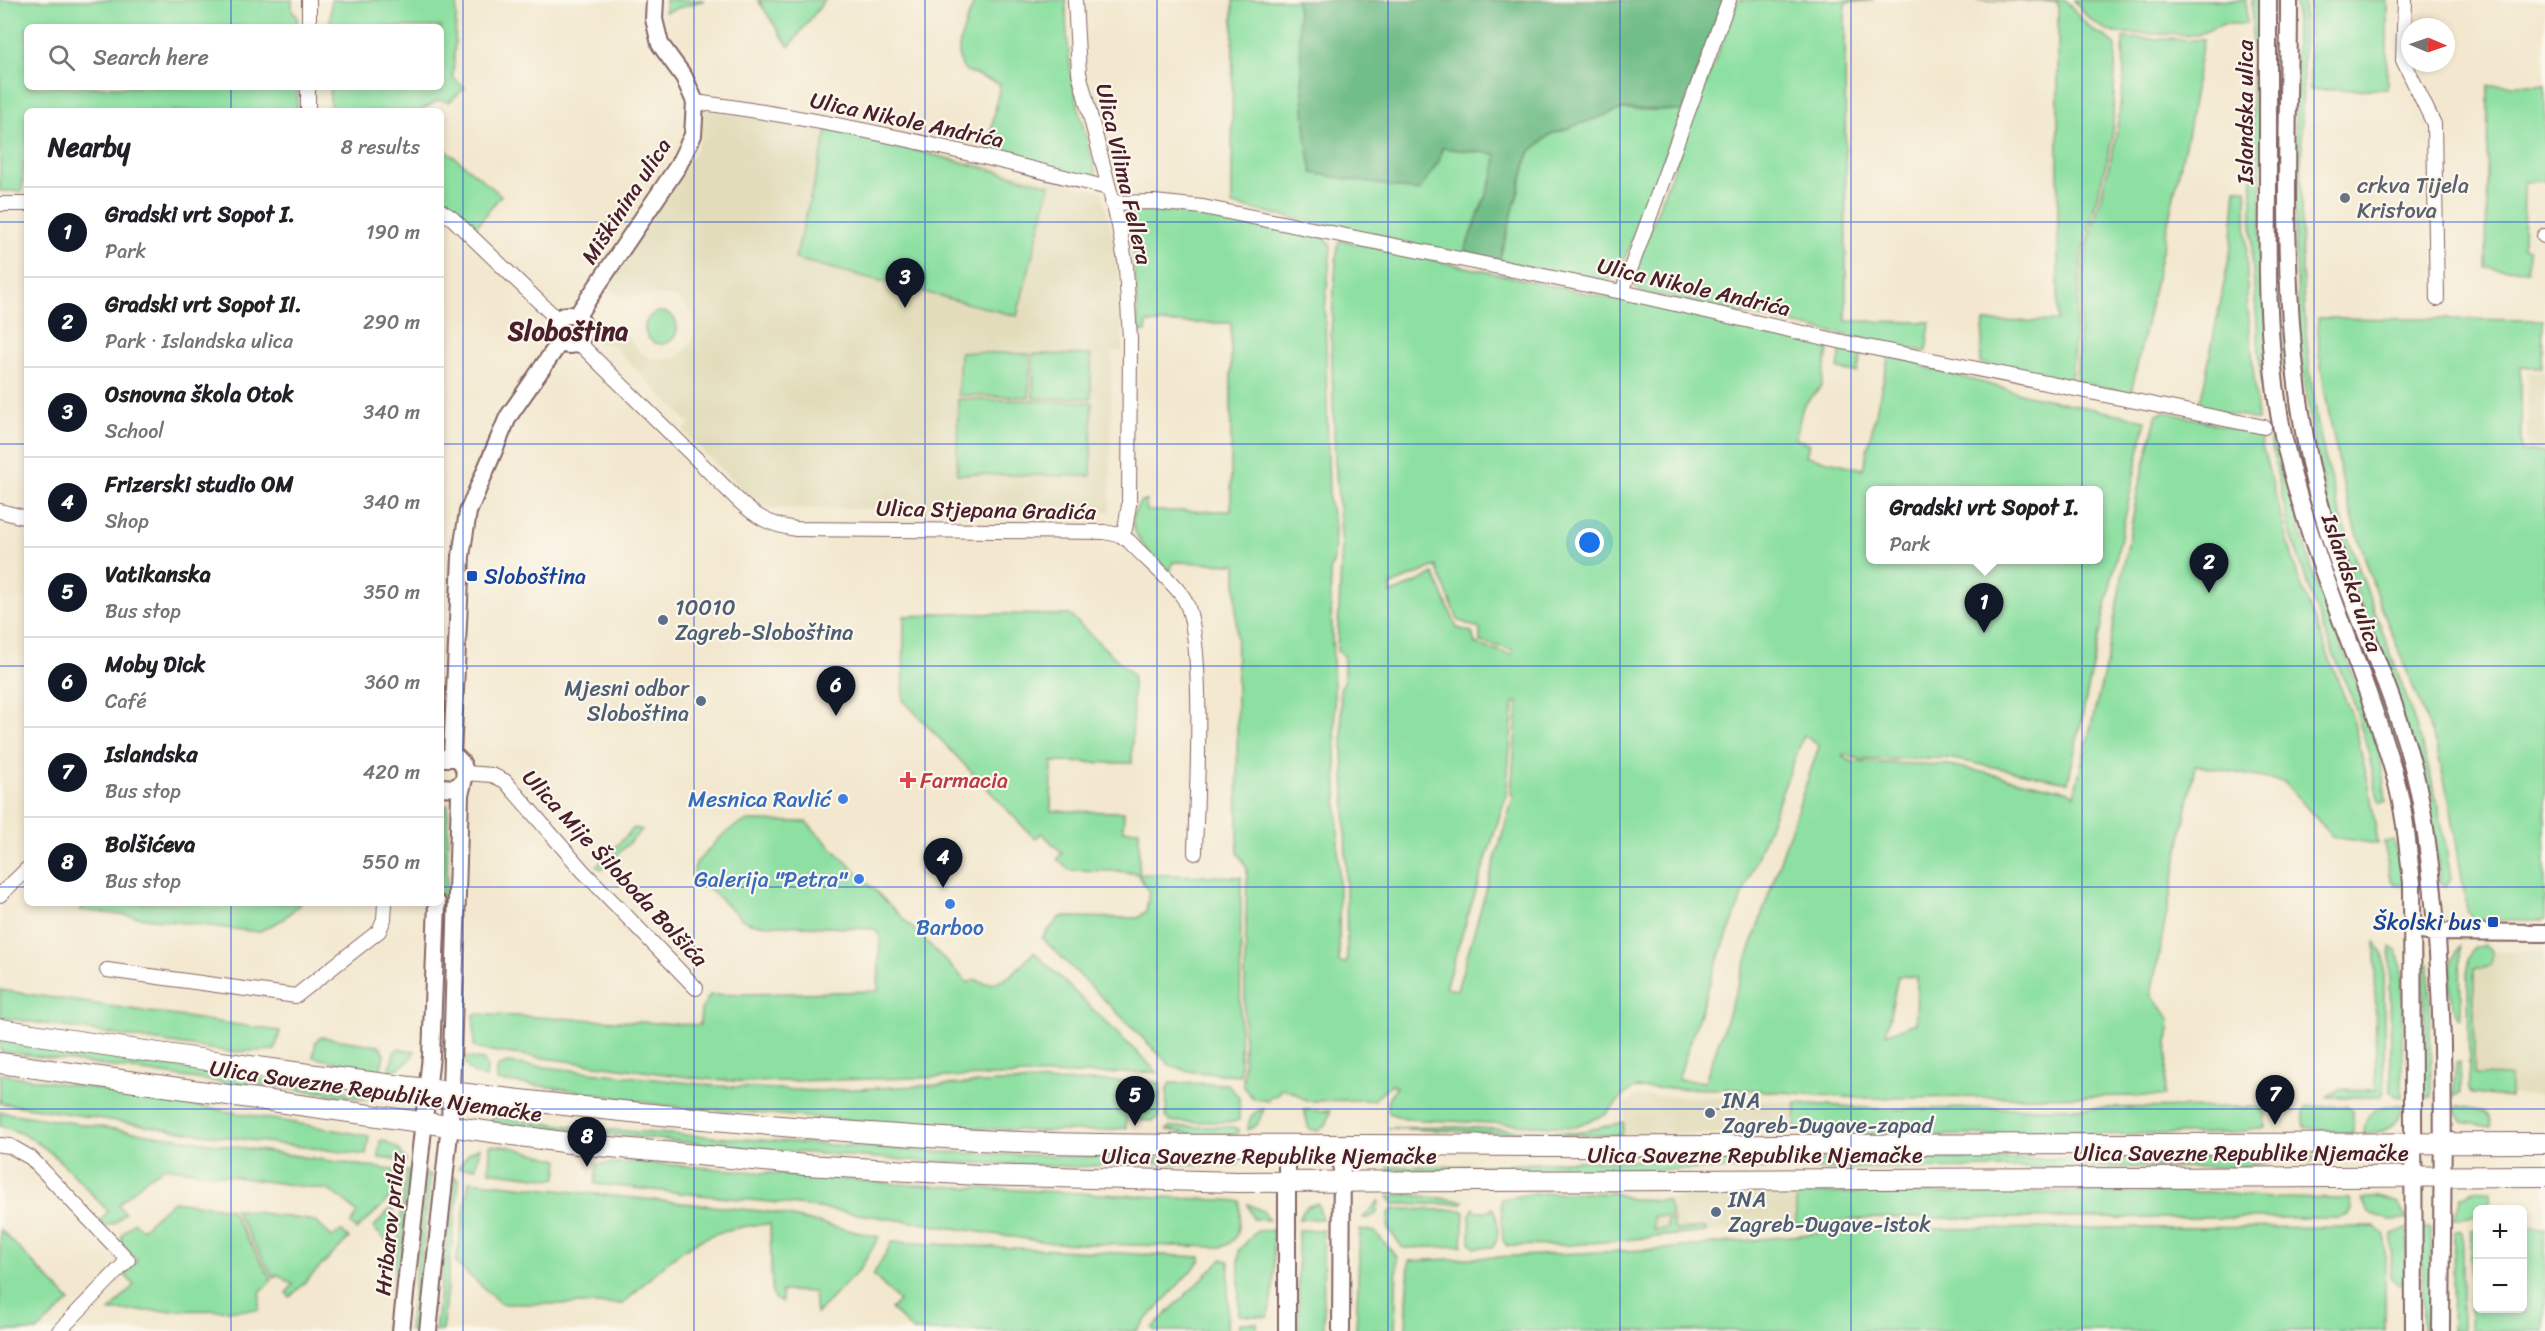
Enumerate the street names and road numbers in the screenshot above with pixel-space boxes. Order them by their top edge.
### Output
street label: Islandska ulica [2226,39,2265,185]
street label: Ulica Vilima Fellera [1084,79,1164,269]
street label: Ulica Nikole Andrića [807,80,1007,160]
street label: Miškinina ulica [570,130,682,272]
street label: Ulica Nikole Andrića [1594,246,1794,328]
street label: Ulica Stjepana Gradića [876,489,1097,531]
street label: Islandska ulica [2310,507,2394,659]
street label: Ulica Mije Šiloboda Bolšića [512,760,718,977]
street label: Ulica Savezne Republike Njemačke [207,1048,545,1134]
street label: Ulica Savezne Republike Njemačke [2073,1134,2409,1173]
street label: Ulica Savezne Republike Njemačke [1587,1136,1923,1175]
street label: Ulica Savezne Republike Njemačke [1101,1137,1437,1176]
street label: Hribarov prilaz [363,1150,417,1298]

